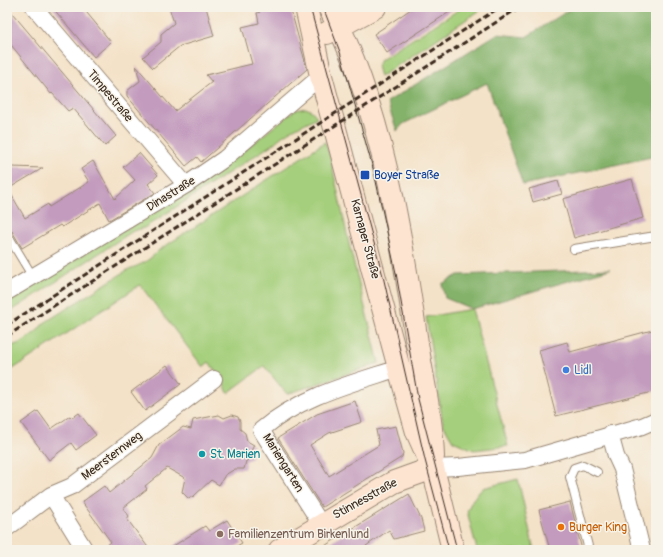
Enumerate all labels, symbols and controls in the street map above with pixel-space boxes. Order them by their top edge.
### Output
street label: Timpestraße [84,67,136,125]
place label: Boyer Straße [374,168,439,183]
marker: Boyer Straße [359,169,371,181]
street label: Dinastraße [144,173,198,215]
street label: Karnaper Straße [347,197,383,281]
place label: Lidl [574,363,592,378]
marker: Lidl [561,365,571,375]
street label: Meersternweg [79,428,145,484]
street label: Mariengarten [259,431,307,495]
place label: St. Marien [210,447,260,462]
marker: St. Marien [197,449,207,459]
street label: Stinnesstraße [330,475,400,523]
place label: Burger King [569,520,627,535]
marker: Burger King [556,522,566,532]
place label: Familienzentrum Birkenlund [228,527,369,542]
marker: Familienzentrum Birkenlund [215,529,225,539]

